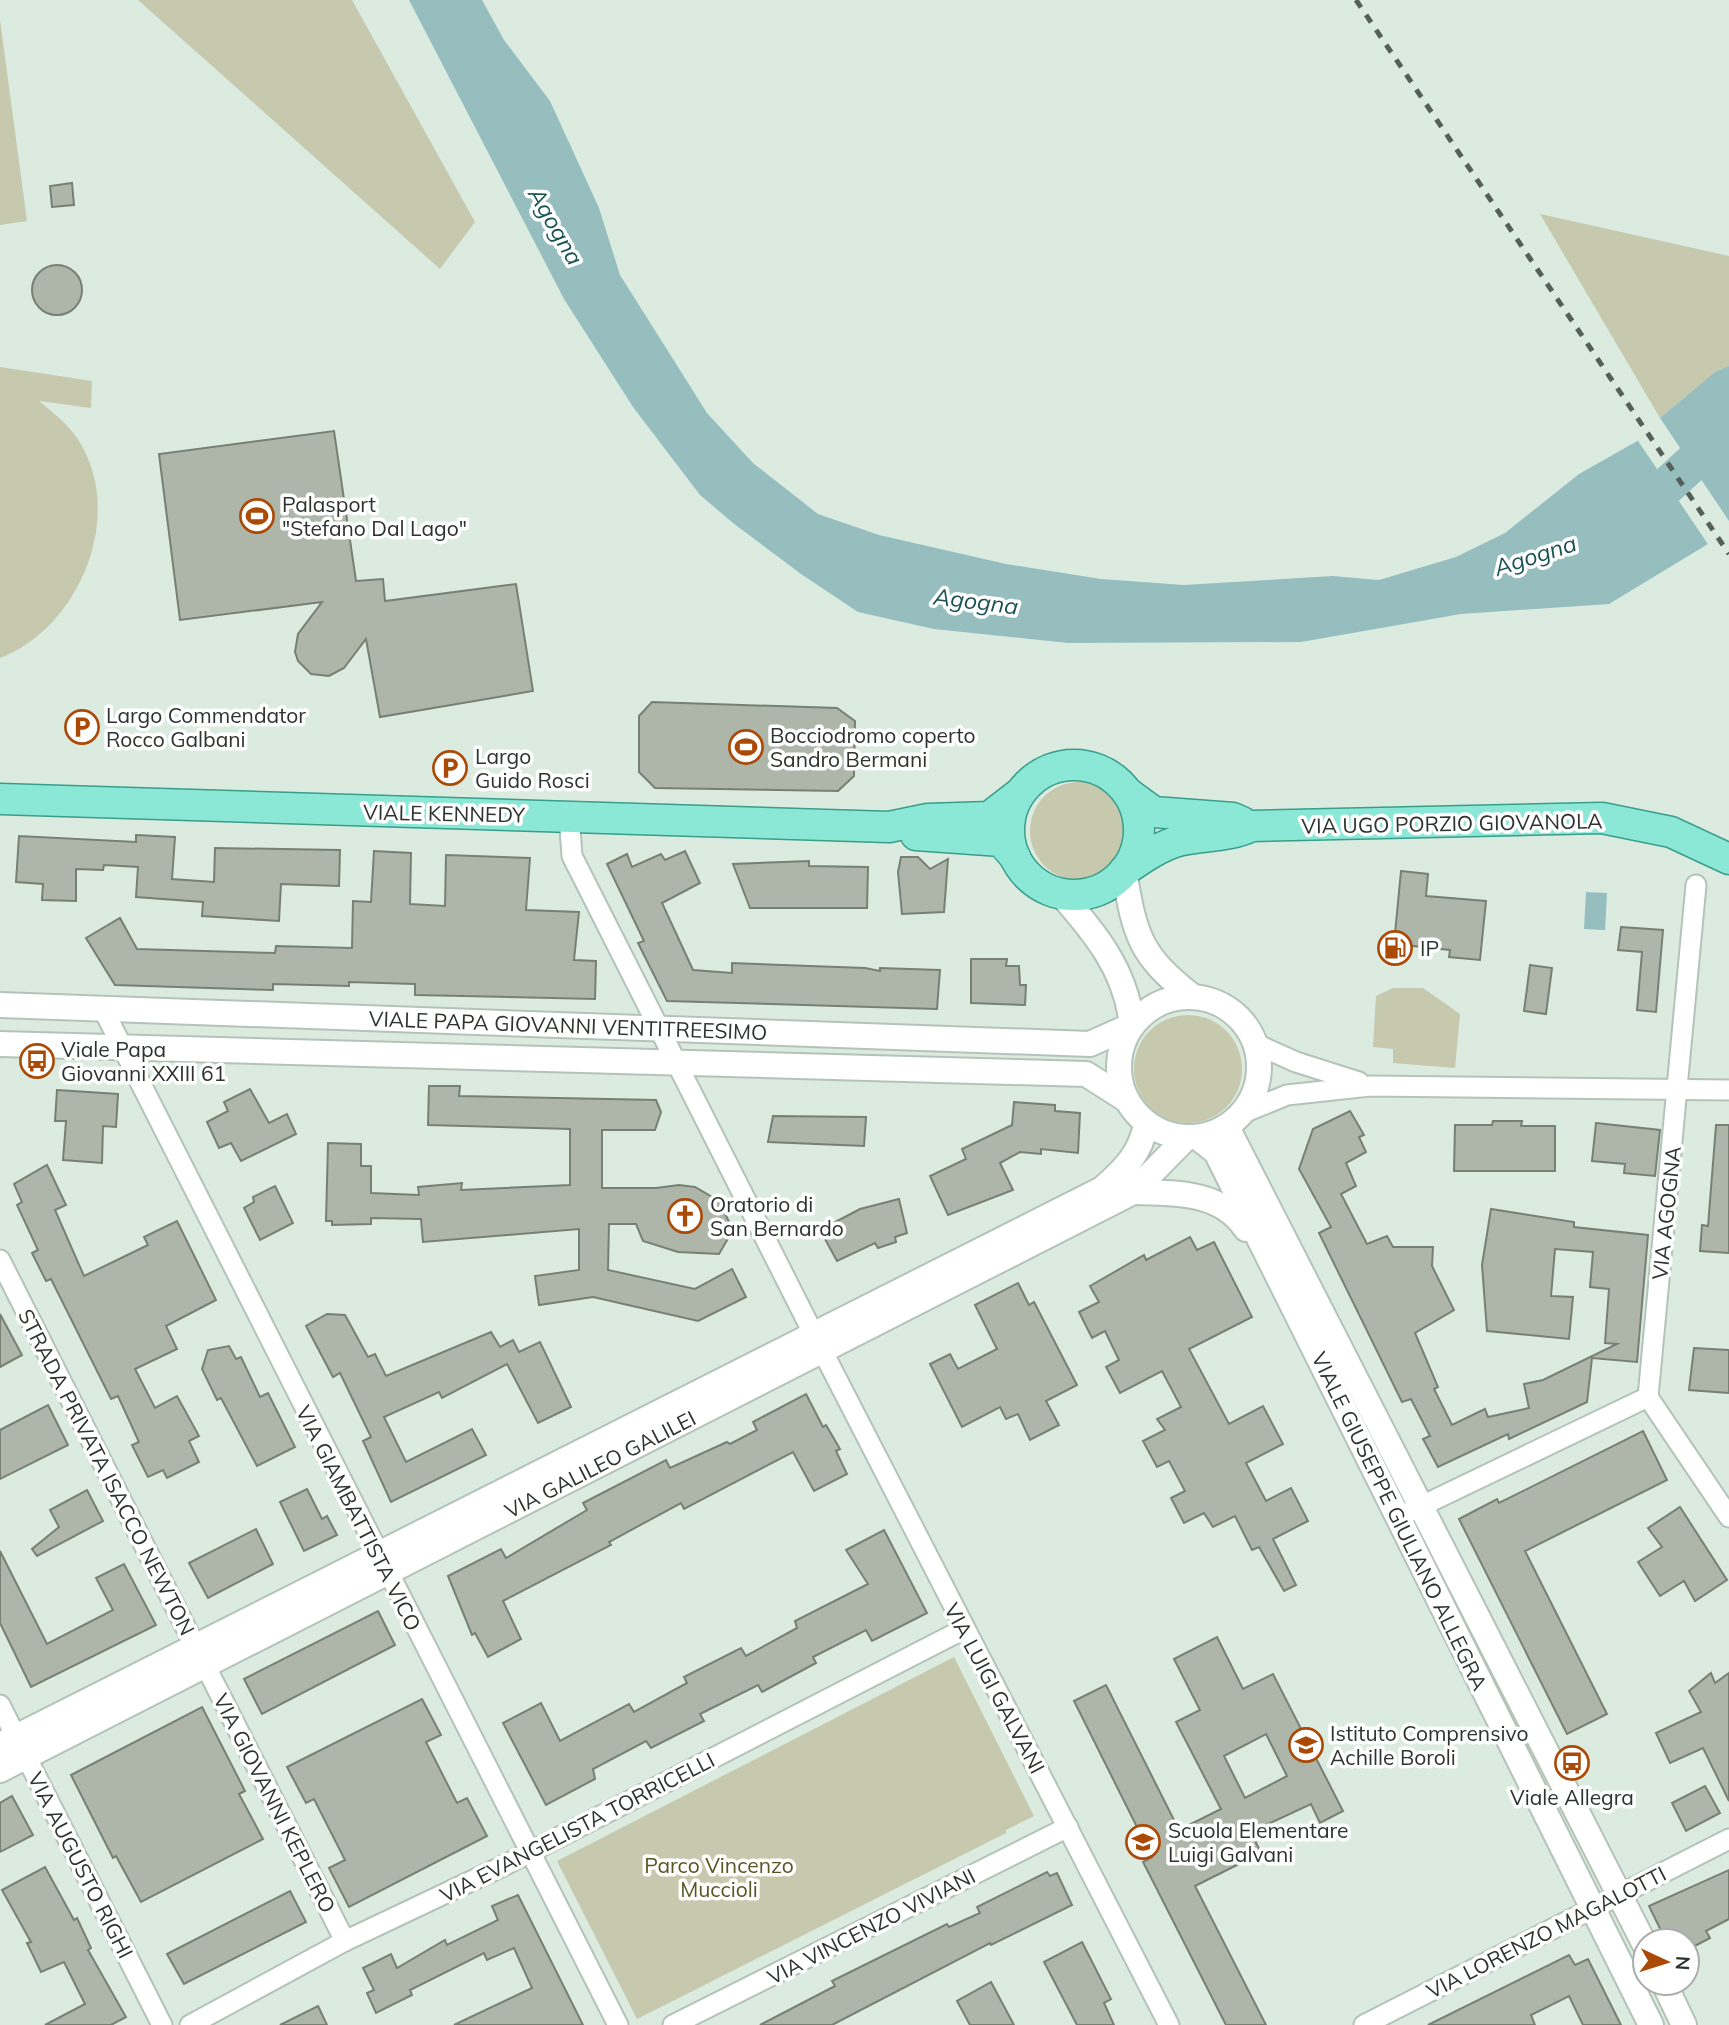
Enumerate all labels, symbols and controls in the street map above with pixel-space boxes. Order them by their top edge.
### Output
water label: Agogna [522,181,590,270]
place label: Palasport "Stefano Dal Lago" [282,491,467,541]
sports icon: Palasport "Stefano Dal Lago" [238,497,276,535]
water label: Agogna [1489,528,1580,582]
water label: Agogna [931,581,1020,621]
place label: Largo Commendator Rocco Galbani [106,702,306,752]
parking icon: Largo Commendator Rocco Galbani [63,708,101,746]
place label: Bocciodromo coperto Sandro Bermani [770,722,975,772]
sports icon: Bocciodromo coperto Sandro Bermani [727,728,765,766]
place label: Largo Guido Rosci [475,743,590,793]
parking icon: Largo Guido Rosci [431,749,469,787]
street label: VIALE KENNEDY [363,799,525,827]
street label: VIA UGO PORZIO GIOVANOLA [1301,807,1603,839]
fuel station icon: IP [1376,929,1414,967]
place label: IP [1420,935,1439,961]
street label: VIALE PAPA GIOVANNI VENTITREESIMO [368,1005,768,1045]
place label: Viale Papa Giovanni XXIII 61 [61,1036,226,1086]
bus stop icon: Viale Papa Giovanni XXIII 61 [18,1042,56,1080]
street label: VIA AGOGNA [1646,1144,1686,1281]
place label: Oratorio di San Bernardo [710,1191,844,1241]
church icon: Oratorio di San Bernardo [666,1197,704,1235]
street label: STRADA PRIVATA ISACCO NEWTON [13,1304,201,1640]
street label: VIALE GIUSEPPE GIULIANO ALLEGRA [1307,1348,1494,1695]
street label: VIA GIAMBATTISTA VICO [291,1401,427,1635]
street label: VIA GALILEO GALILEI [500,1405,700,1523]
street label: VIA LUIGI GALVANI [939,1598,1051,1778]
street label: VIA GIOVANNI KEPLERO [208,1689,342,1917]
place label: Istituto Comprensivo Achille Boroli [1330,1720,1529,1770]
school or university icon: Istituto Comprensivo Achille Boroli [1287,1726,1325,1764]
bus stop icon: Viale Allegra [1553,1744,1591,1782]
street label: VIA EVANGELISTA TORRICELLI [435,1746,719,1908]
street label: VIA AUGUSTO RIGHI [23,1768,139,1962]
place label: Viale Allegra [1510,1784,1634,1810]
place label: Scuola Elementare Luigi Galvani [1168,1817,1348,1867]
school or university icon: Scuola Elementare Luigi Galvani [1124,1823,1162,1861]
park label: Parco Vincenzo Muccioli [644,1852,794,1902]
street label: VIA LORENZO MAGALOTTI [1422,1860,1670,2004]
street label: VIA VINCENZO VIVIANI [763,1862,979,1990]
north arrow [1631,1927,1701,1997]
text: N [1670,1955,1695,1971]

